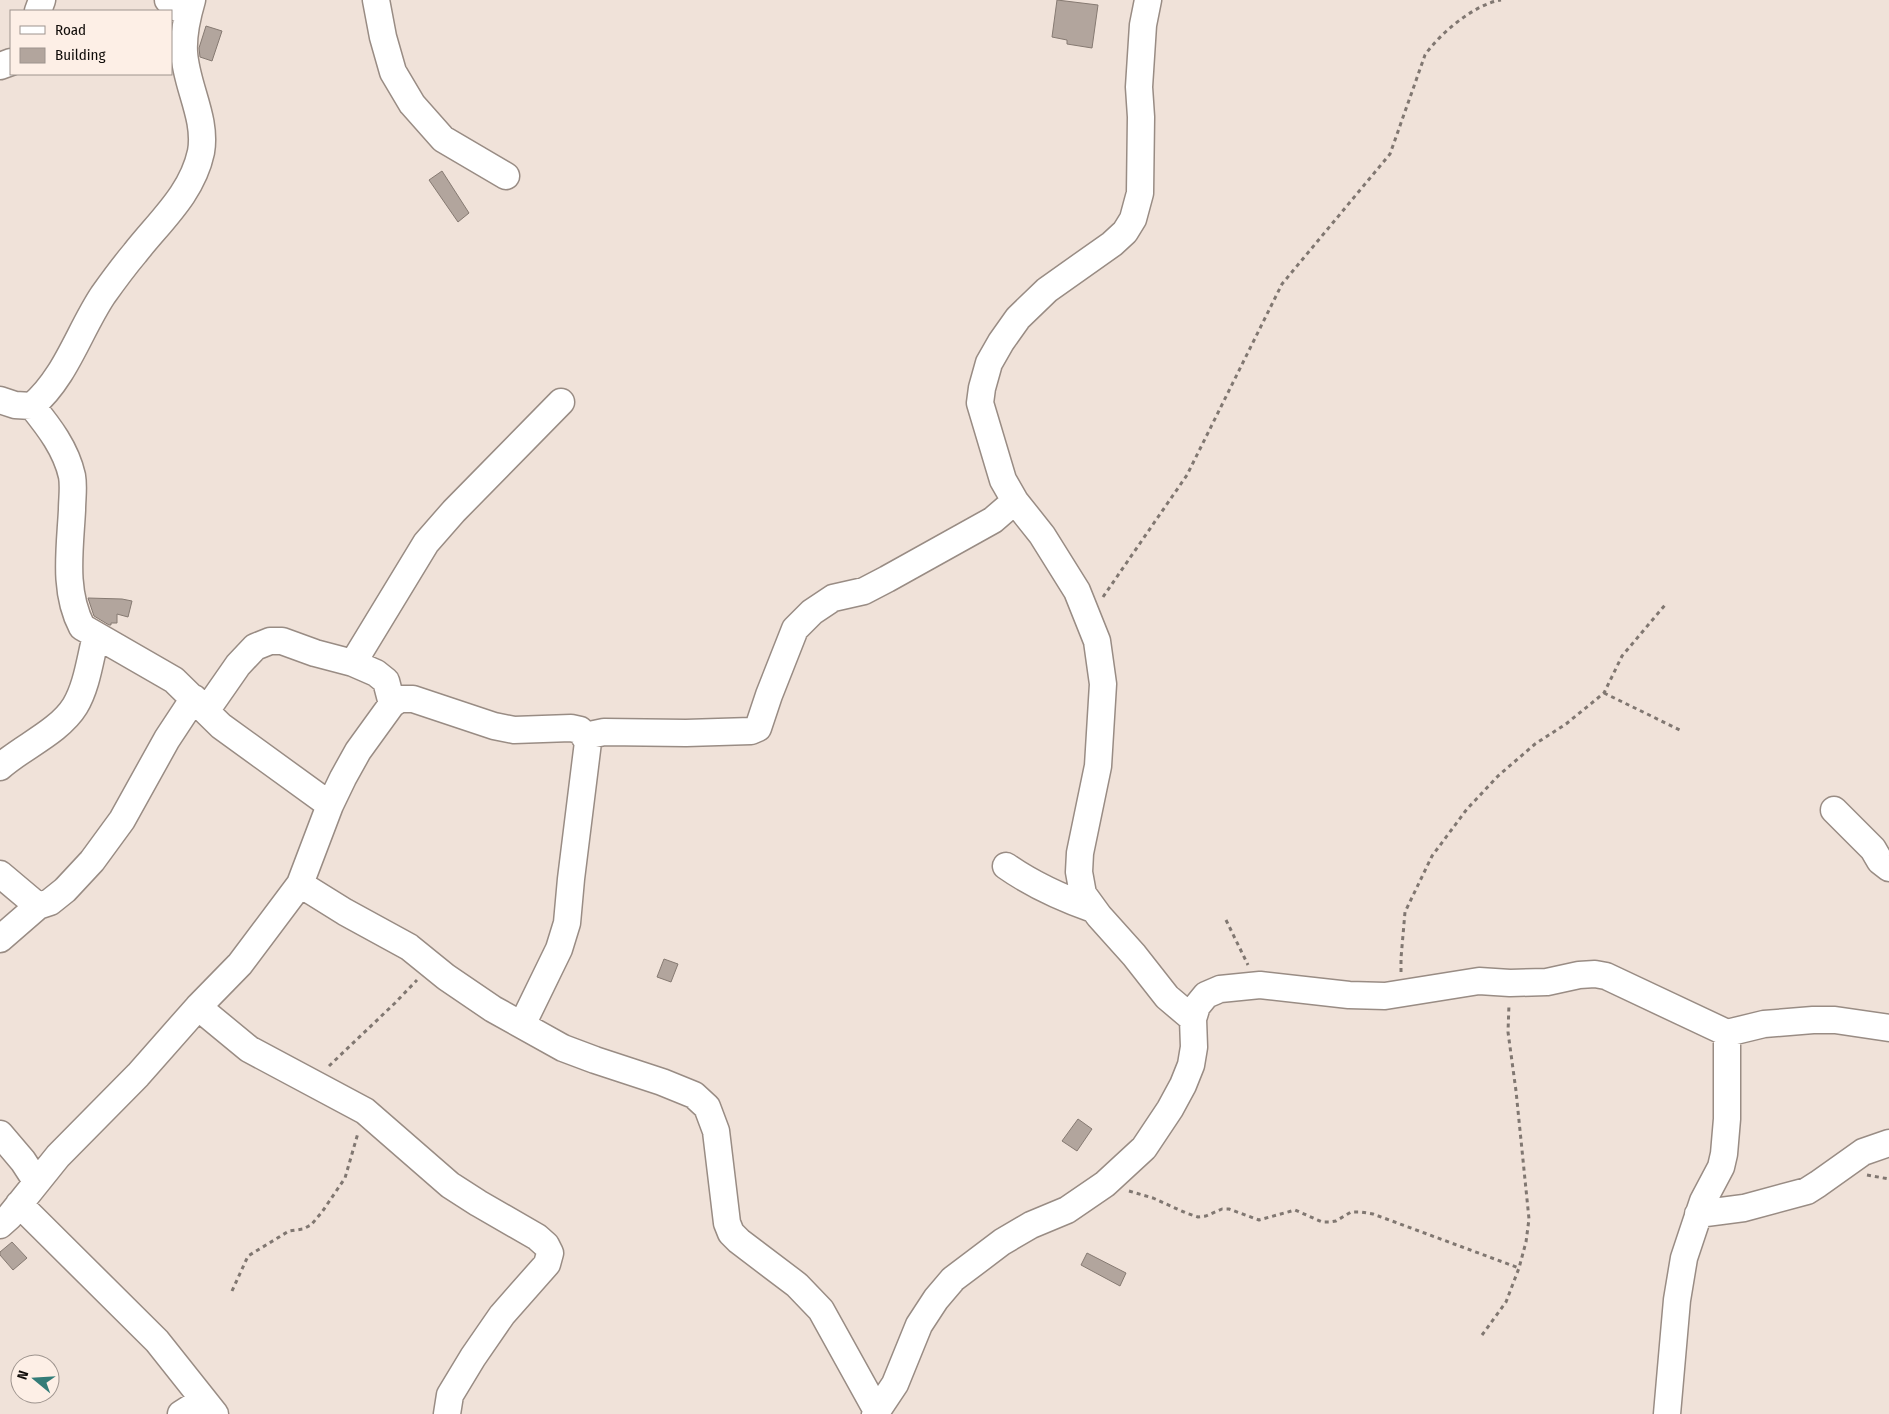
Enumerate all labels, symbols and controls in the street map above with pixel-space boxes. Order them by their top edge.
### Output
legend [10,10,172,75]
text: Road [55,21,86,39]
text: Building [55,46,106,64]
north arrow [10,1354,60,1404]
text: N [14,1369,32,1382]

